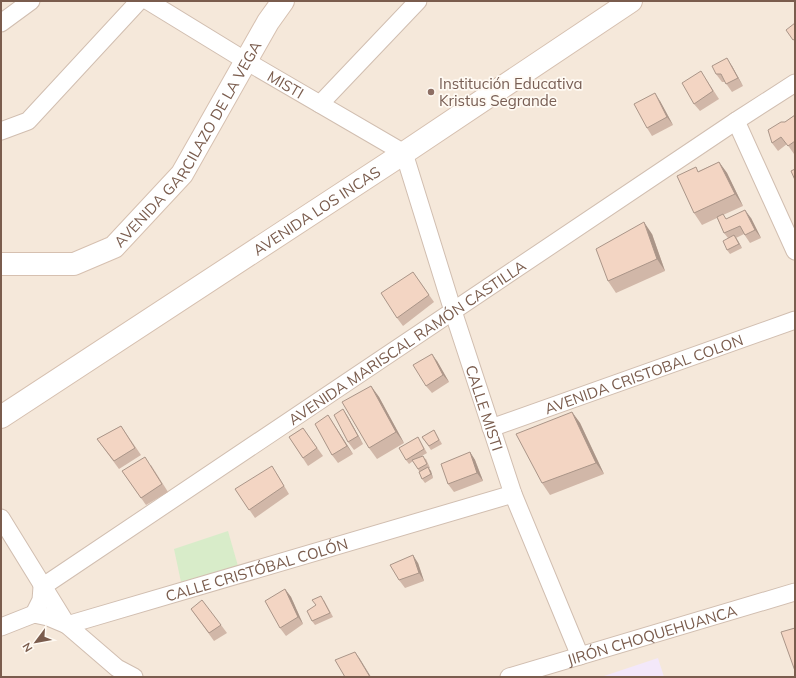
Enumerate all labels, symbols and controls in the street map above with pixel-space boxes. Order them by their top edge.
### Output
street label: AVENIDA GARCILAZO DE LA VEGA [109,37,265,251]
street label: MISTI [264,66,307,102]
place label: Institución Educativa Kristus Segrande [439,74,582,110]
marker: Institución Educativa Kristus Segrande [426,87,436,97]
street label: AVENIDA LOS INCAS [249,162,384,259]
street label: AVENIDA MARISCAL RAMÓN CASTILLA [284,256,529,429]
street label: AVENIDA CRISTOBAL COLON [542,330,746,418]
street label: CALLE MISTI [462,363,508,453]
street label: CALLE CRISTÓBAL COLÓN [163,534,350,605]
street label: JIRÓN CHOQUEHUANCA [565,600,739,669]
north arrow [16,622,56,662]
text: N [19,640,36,655]

